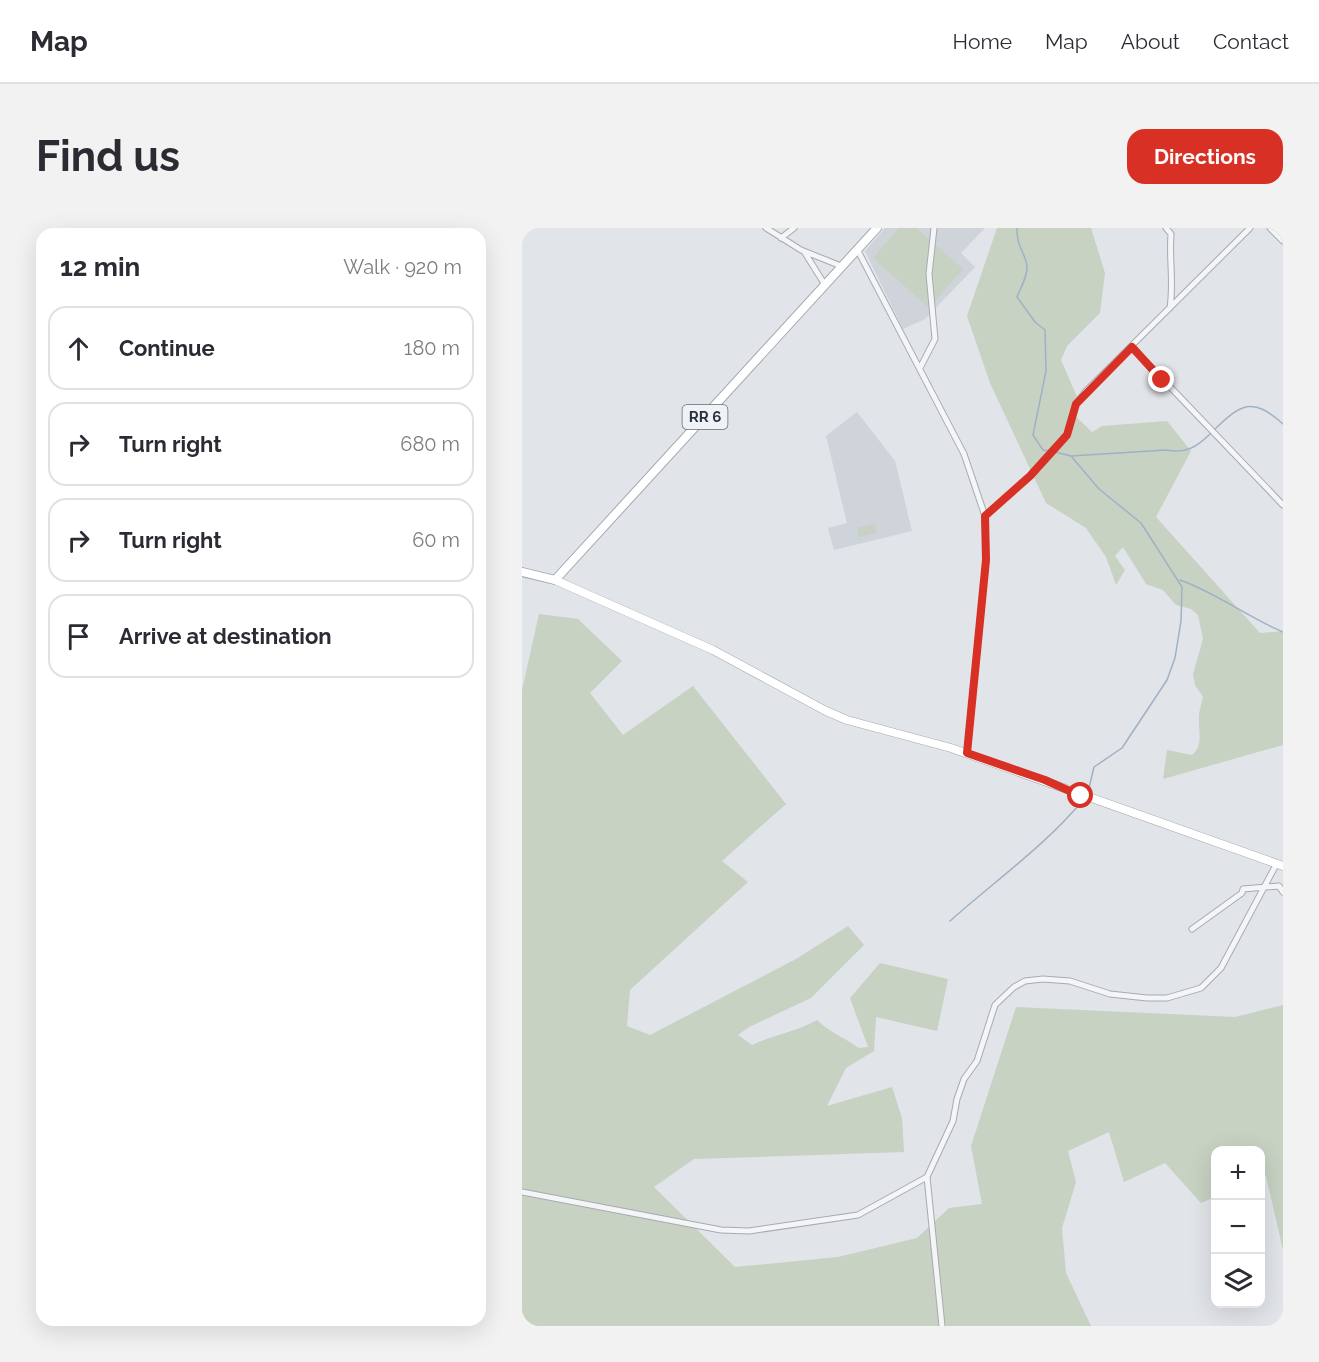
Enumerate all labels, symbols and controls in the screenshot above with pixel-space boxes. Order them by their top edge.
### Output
text: Map [30,25,88,58]
text: Home [953,29,1012,54]
text: Map [1045,29,1088,54]
text: About [1121,29,1180,54]
text: Contact [1213,29,1289,54]
button: Directions [1127,129,1283,184]
text: Find us [36,132,180,181]
text: 12 min [60,252,140,282]
text: Walk · 920 m [343,255,462,279]
icon: ahead [62,332,95,365]
text: Continue [119,335,215,361]
text: 180 m [404,336,460,360]
route end [1148,366,1174,392]
road number: RR 6 [682,405,728,429]
icon: right [62,428,95,461]
text: Turn right [119,431,222,457]
text: 680 m [400,432,460,456]
icon: right [62,524,95,557]
text: Turn right [119,527,222,553]
text: 60 m [412,528,460,552]
icon: arrive [62,620,95,653]
text: Arrive at destination [119,623,332,649]
route start [1067,782,1093,808]
map controls [1211,1146,1265,1308]
button: + [1211,1146,1265,1200]
button: − [1211,1200,1265,1254]
button: layers [1211,1254,1265,1308]

